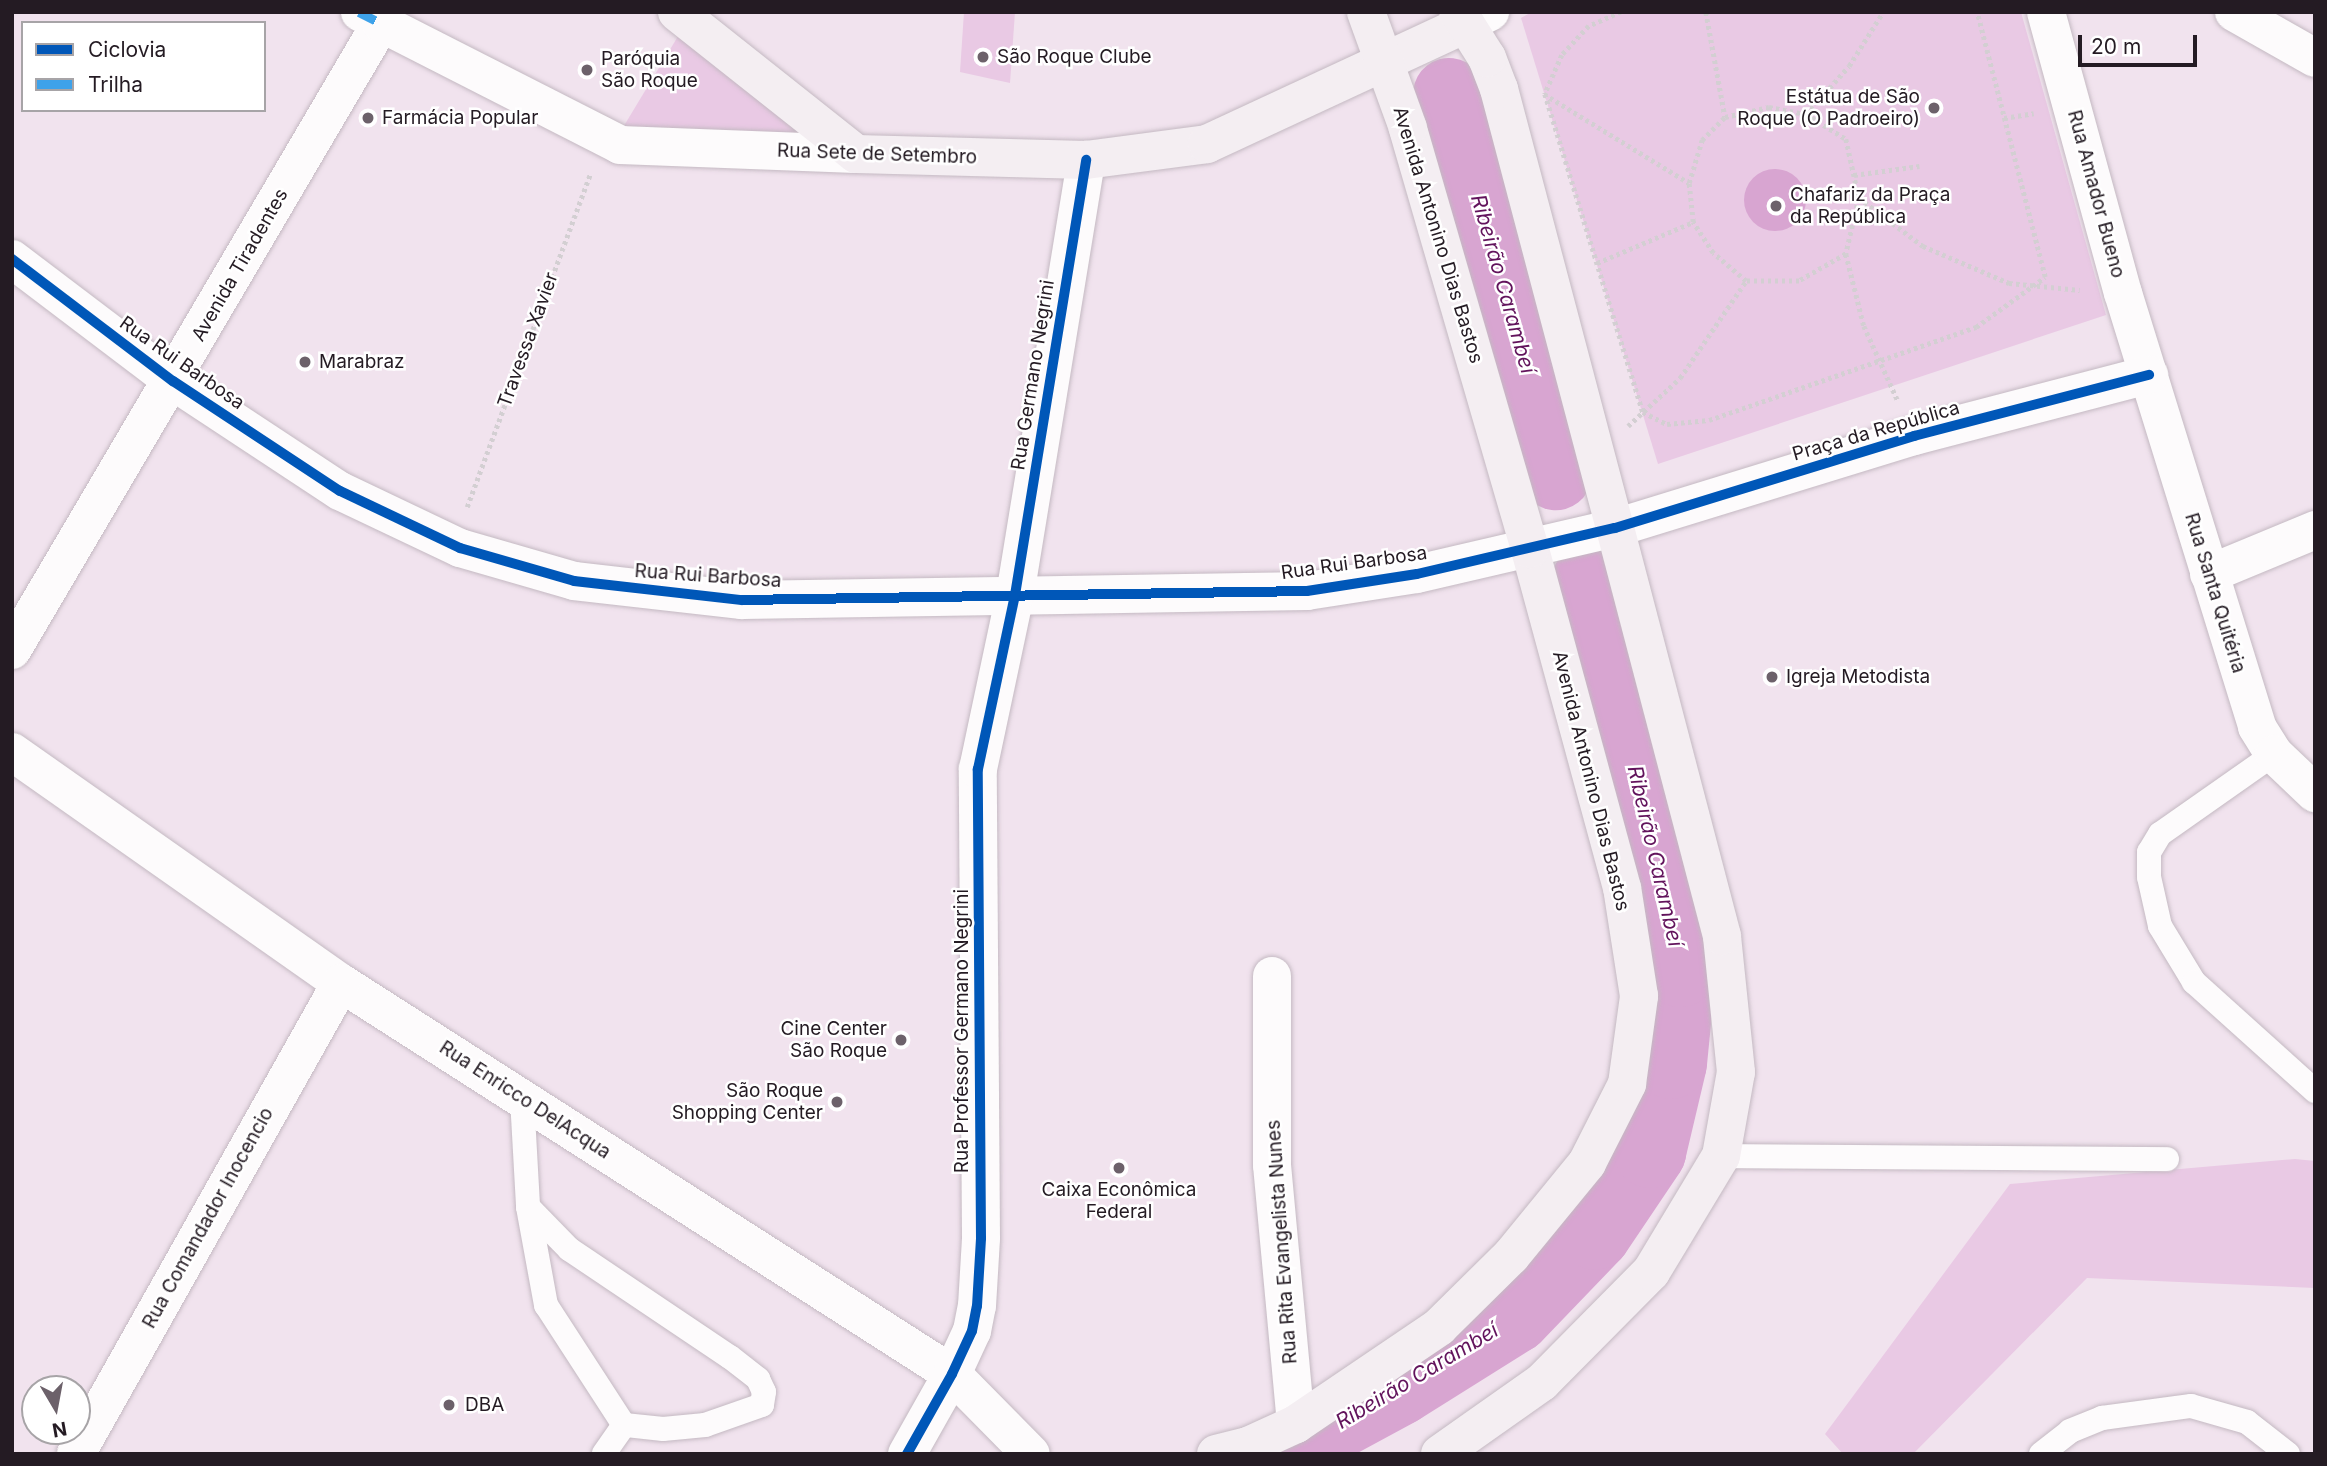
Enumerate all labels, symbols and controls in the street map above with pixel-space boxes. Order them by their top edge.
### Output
legend [21,21,266,112]
scale bar [2082,21,2201,65]
text: 20 m [2091,34,2141,59]
text: Ciclovia [88,37,166,62]
place label: São Roque Clube [997,46,1152,68]
place label: Paróquia São Roque [601,48,698,92]
marker: São Roque Clube [975,49,991,65]
marker: Paróquia São Roque [579,62,595,78]
text: Trilha [88,72,143,97]
place label: Estátua de São Roque (O Padroeiro) [1737,86,1920,130]
marker: Estátua de São Roque (O Padroeiro) [1926,100,1942,116]
street label: Avenida Antonino Dias Bastos [1388,104,1488,366]
place label: Farmácia Popular [382,107,538,129]
street label: Rua Amador Bueno [2063,108,2129,280]
marker: Farmácia Popular [360,110,376,126]
street label: Rua Sete de Setembro [777,139,977,169]
place label: Chafariz da Praça da República [1790,184,1950,228]
street label: Avenida Tiradentes [187,185,293,345]
water label: Ribeirão Carambeí [1465,192,1541,376]
marker: Chafariz da Praça da República [1768,198,1784,214]
street label: Travessa Xavier [493,269,563,411]
street label: Rua Germano Negrini [1007,278,1059,472]
street label: Rua Rui Barbosa [115,311,249,415]
place label: Marabraz [319,351,405,373]
marker: Marabraz [297,354,313,370]
street label: Praça da República [1790,396,1962,466]
street label: Rua Santa Quitéria [2180,510,2250,676]
street label: Rua Rui Barbosa [1280,541,1428,585]
street label: Rua Rui Barbosa [634,559,782,593]
street label: Avenida Antonino Dias Bastos [1548,649,1634,913]
place label: Igreja Metodista [1786,666,1930,688]
marker: Igreja Metodista [1764,669,1780,685]
water label: Ribeirão Carambeí [1622,763,1688,949]
street label: Rua Professor Germano Negrini [951,889,973,1173]
place label: Cine Center São Roque [780,1018,887,1062]
marker: Cine Center São Roque [893,1032,909,1048]
street label: Rua Enricco DelAcqua [435,1036,615,1164]
place label: São Roque Shopping Center [672,1080,823,1124]
marker: São Roque Shopping Center [829,1094,845,1110]
street label: Rua Comandador Inocencio [138,1104,278,1332]
street label: Rua Rita Evangelista Nunes [1262,1119,1302,1365]
marker: Caixa Econômica Federal [1111,1160,1127,1176]
place label: Caixa Econômica Federal [1042,1179,1196,1223]
water label: Ribeirão Carambeí [1331,1318,1503,1434]
north arrow [21,1375,91,1445]
place label: DBA [465,1394,504,1416]
marker: DBA [439,1395,459,1415]
text: N [50,1417,69,1442]

